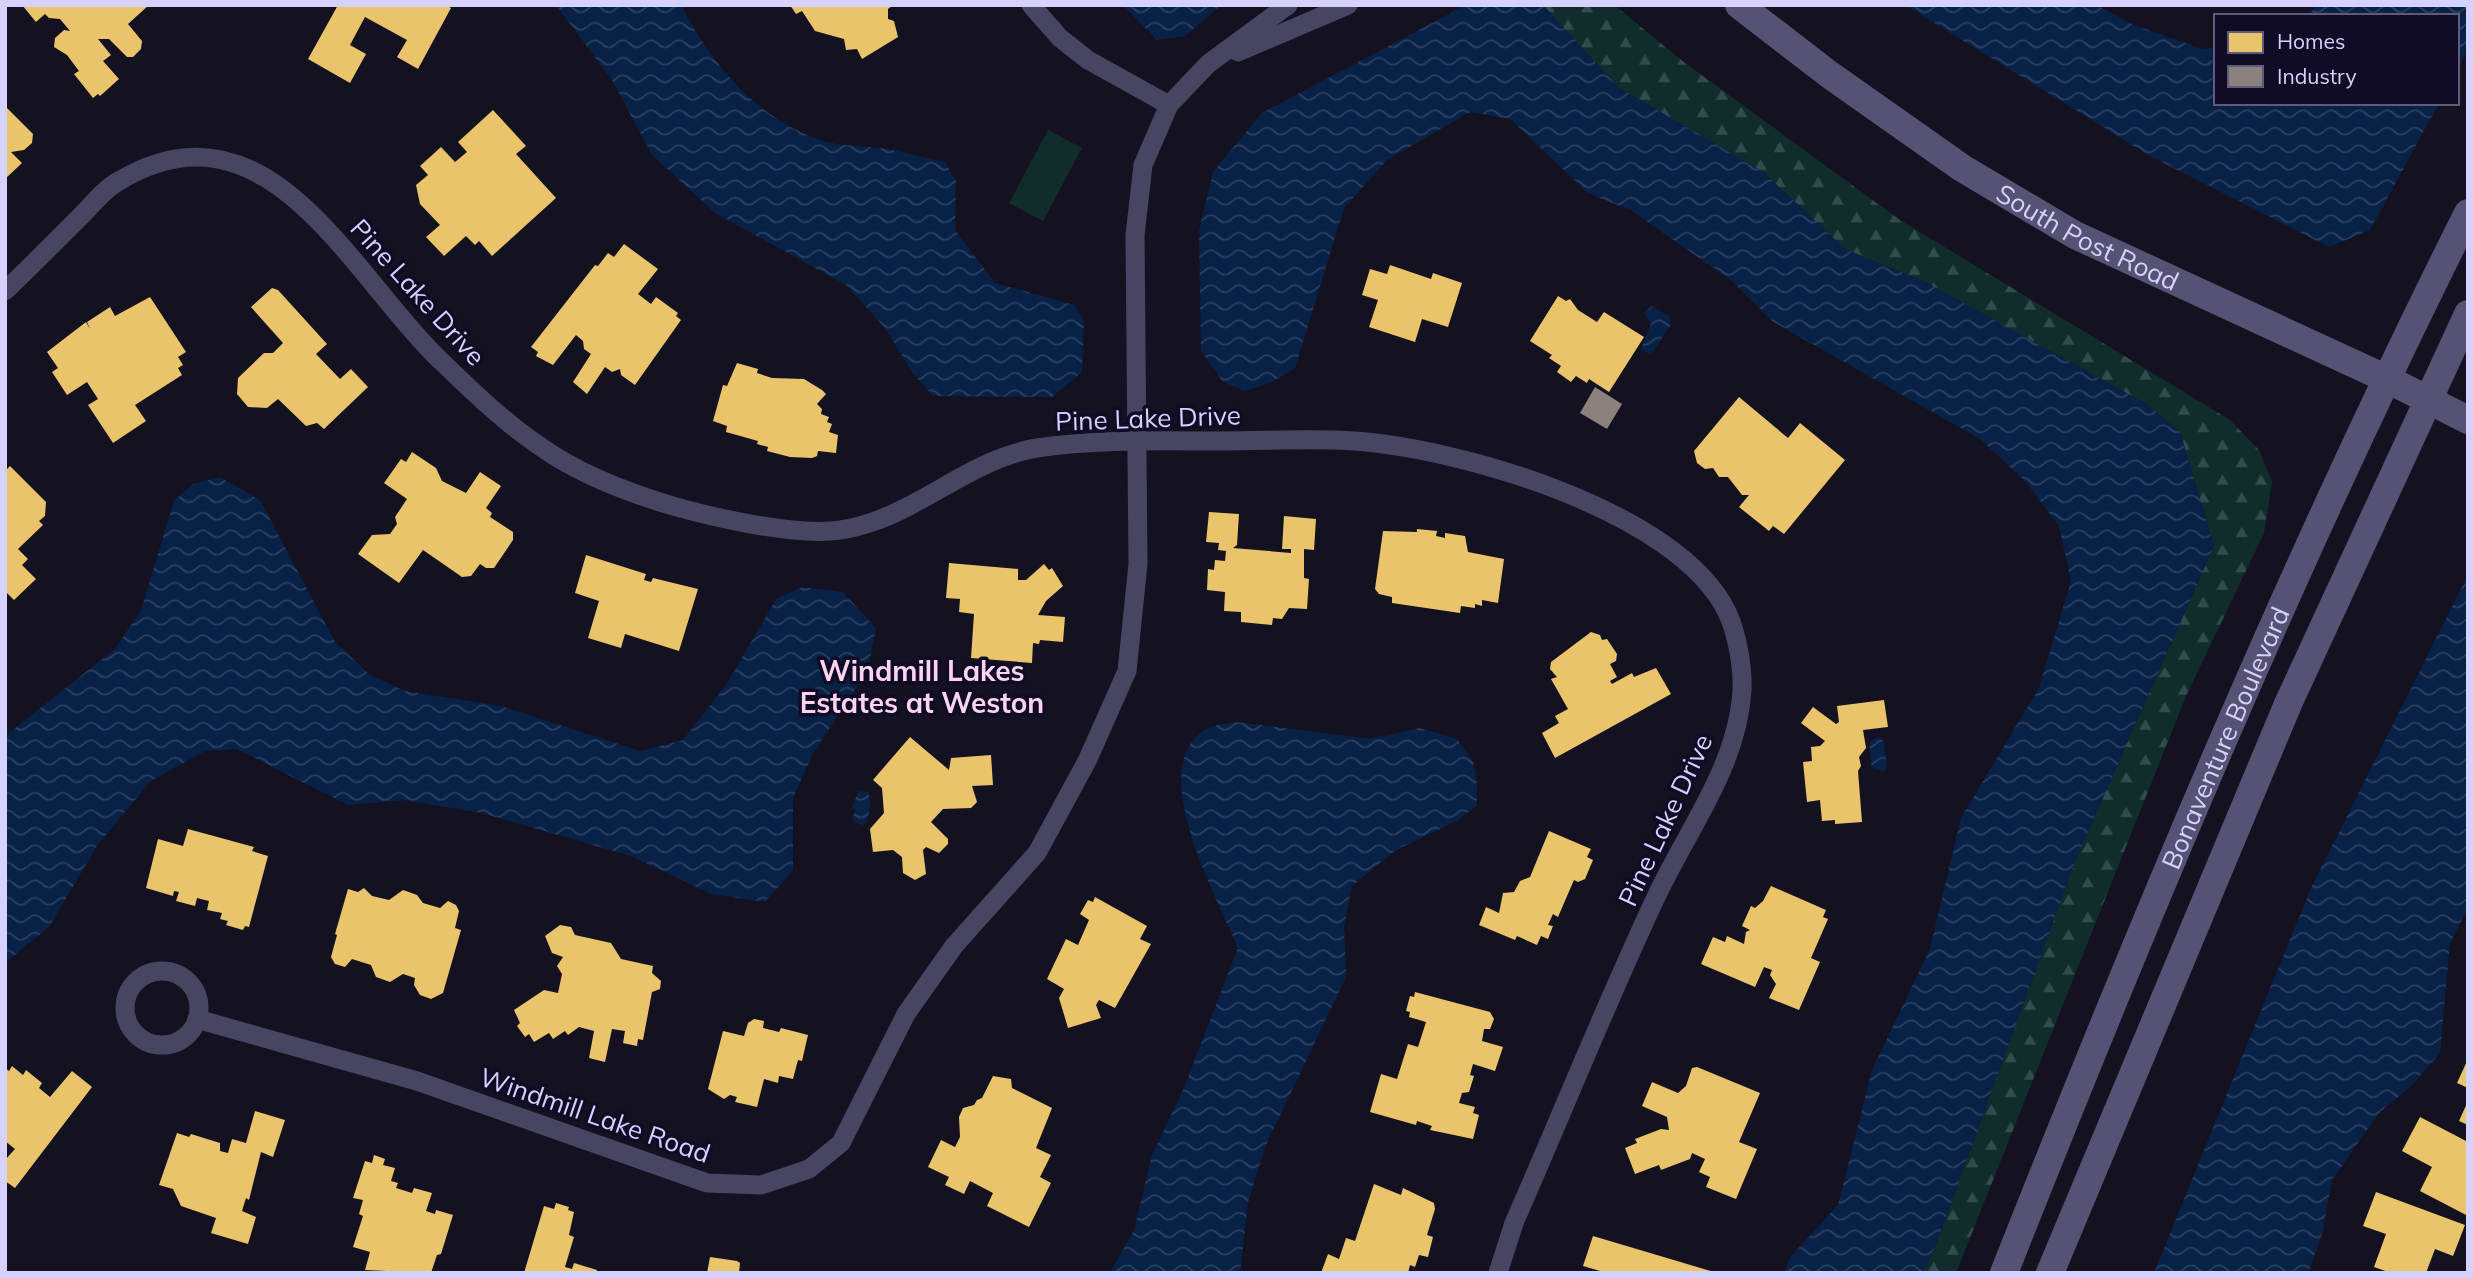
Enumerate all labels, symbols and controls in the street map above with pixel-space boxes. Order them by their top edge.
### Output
legend [2214,14,2459,105]
text: Homes [2277,28,2345,54]
text: Industry [2277,63,2357,89]
street label: South Post Road [1991,176,2184,297]
street label: Pine Lake Drive [344,212,492,372]
street label: Pine Lake Drive [1055,398,1241,438]
street label: Bonaventure Boulevard [2154,602,2296,874]
district label: Windmill Lakes Estates at Weston [800,653,1044,720]
street label: Pine Lake Drive [1611,729,1719,911]
street label: Windmill Lake Road [475,1060,715,1170]

